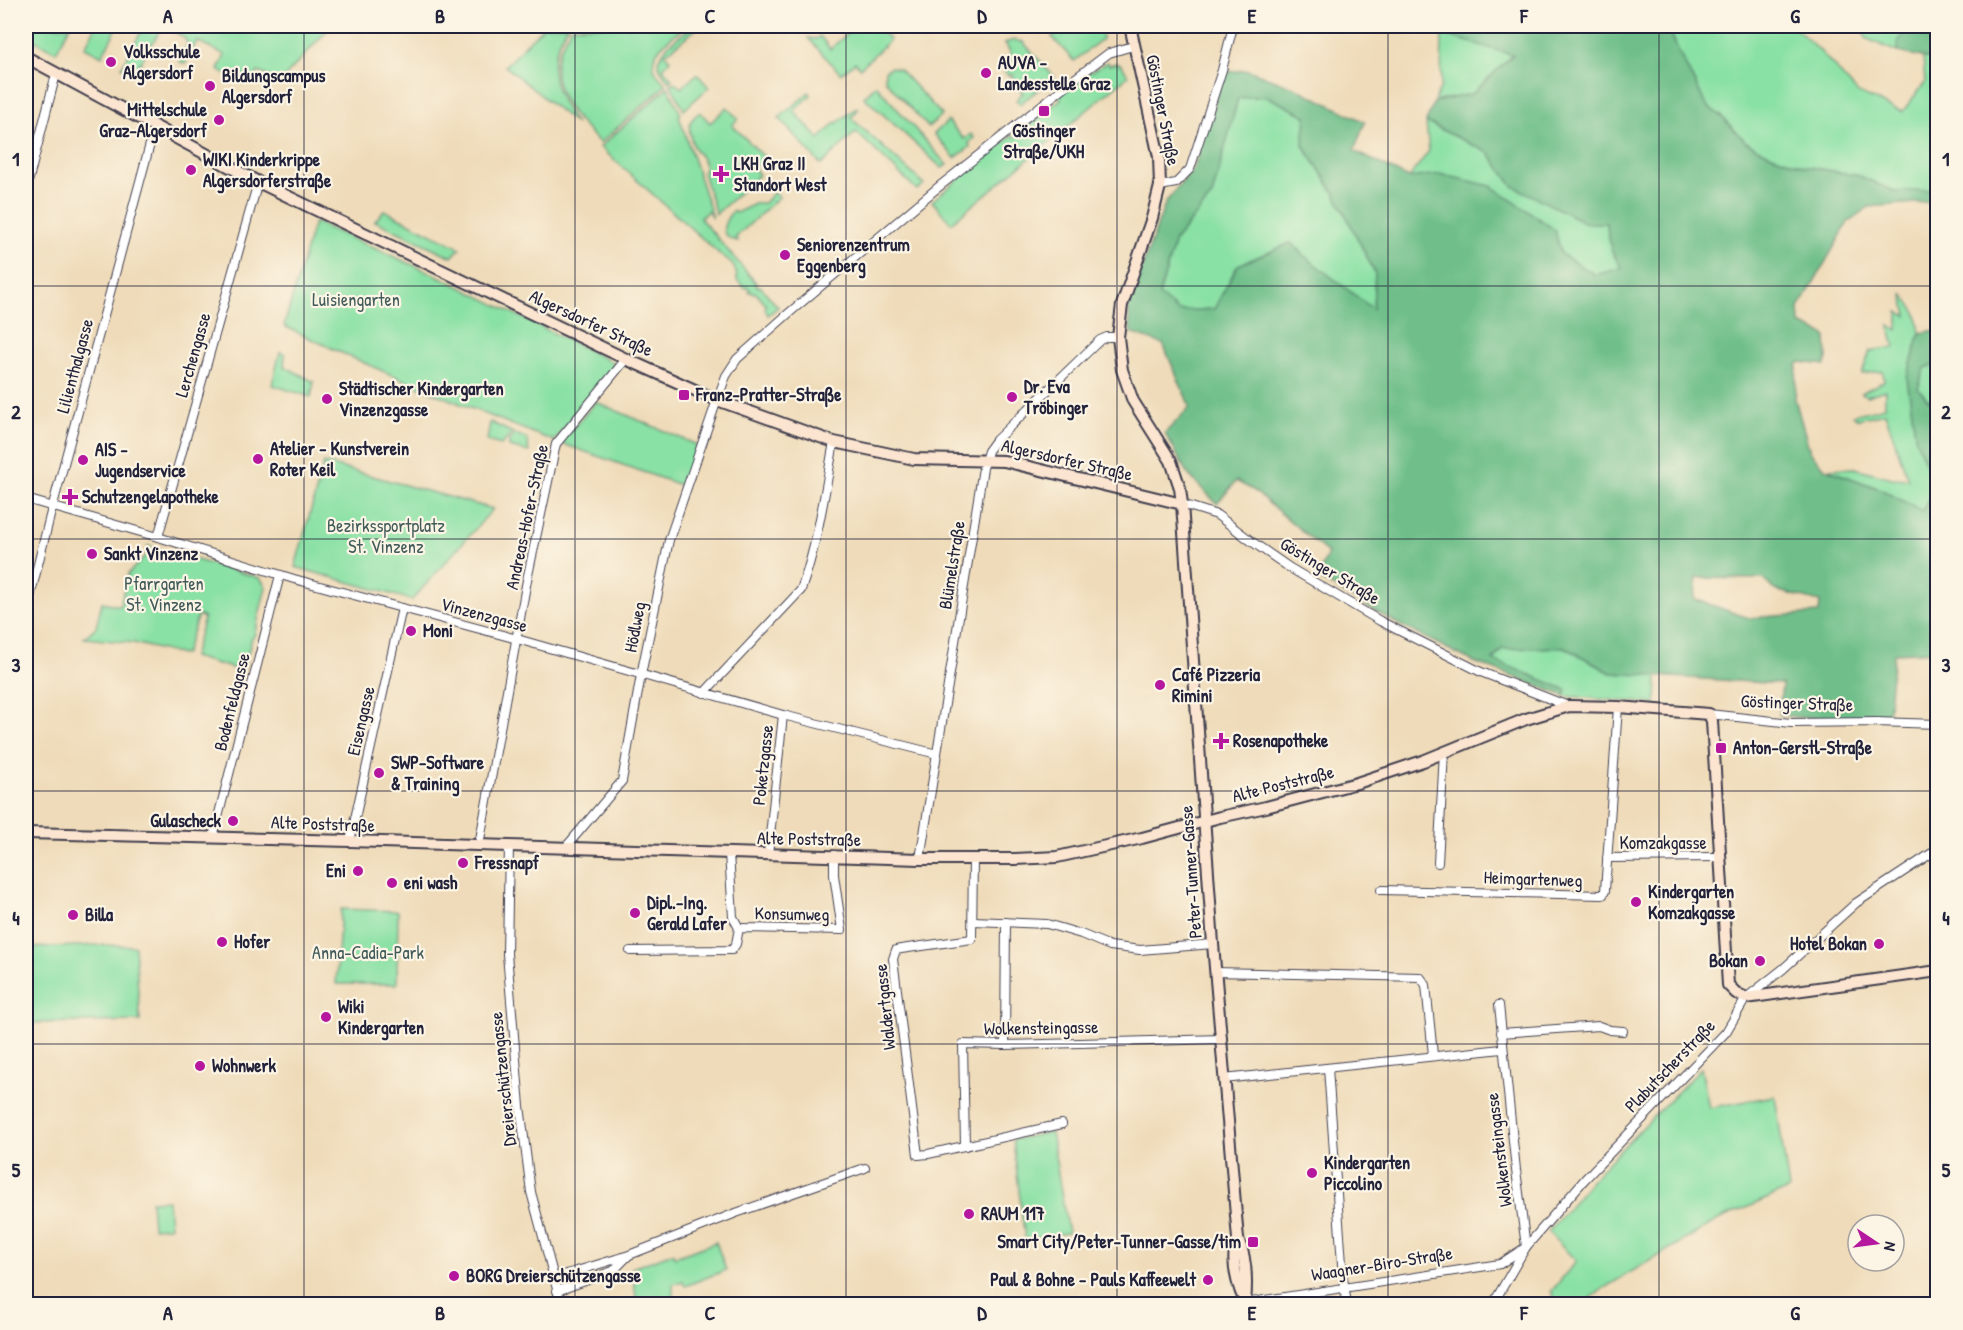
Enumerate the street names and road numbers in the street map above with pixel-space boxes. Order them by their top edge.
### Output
street label: Göstinger Straße [1140,52,1187,168]
street label: Algersdorfer Straße [525,283,657,362]
street label: Lerchengasse [169,310,216,400]
street label: Lilienthalgasse [50,316,99,416]
street label: Algersdorfer Straße [999,432,1135,487]
street label: Andreas-Hofer-Straße [499,442,554,592]
street label: Blümelstraße [932,519,971,611]
street label: Göstinger Straße [1276,531,1385,610]
street label: Vinzenzgasse [438,591,530,638]
street label: Hödlweg [617,599,652,654]
street label: Bodenfeldgasse [207,650,256,754]
street label: Eisengasse [340,684,381,758]
street label: Göstinger Straße [1740,688,1854,717]
street label: Poketzgasse [746,724,779,806]
street label: Alte Poststraße [1229,759,1336,808]
street label: Peter-Tunner-Gasse [1173,805,1208,939]
street label: Alte Poststraße [271,809,375,838]
street label: Alte Poststraße [757,825,861,852]
street label: Komzakgasse [1619,830,1707,855]
street label: Heimgartenweg [1483,864,1583,893]
street label: Konsumweg [754,900,830,927]
street label: Waldertgasse [868,963,901,1051]
street label: Dreierschützengasse [483,1011,522,1147]
street label: Wolkensteingasse [984,1014,1098,1041]
street label: Plabutscherstraße [1619,1014,1721,1118]
street label: Wolkensteingasse [1479,1092,1518,1208]
street label: Waagner-Biro-Straße [1310,1240,1454,1287]

